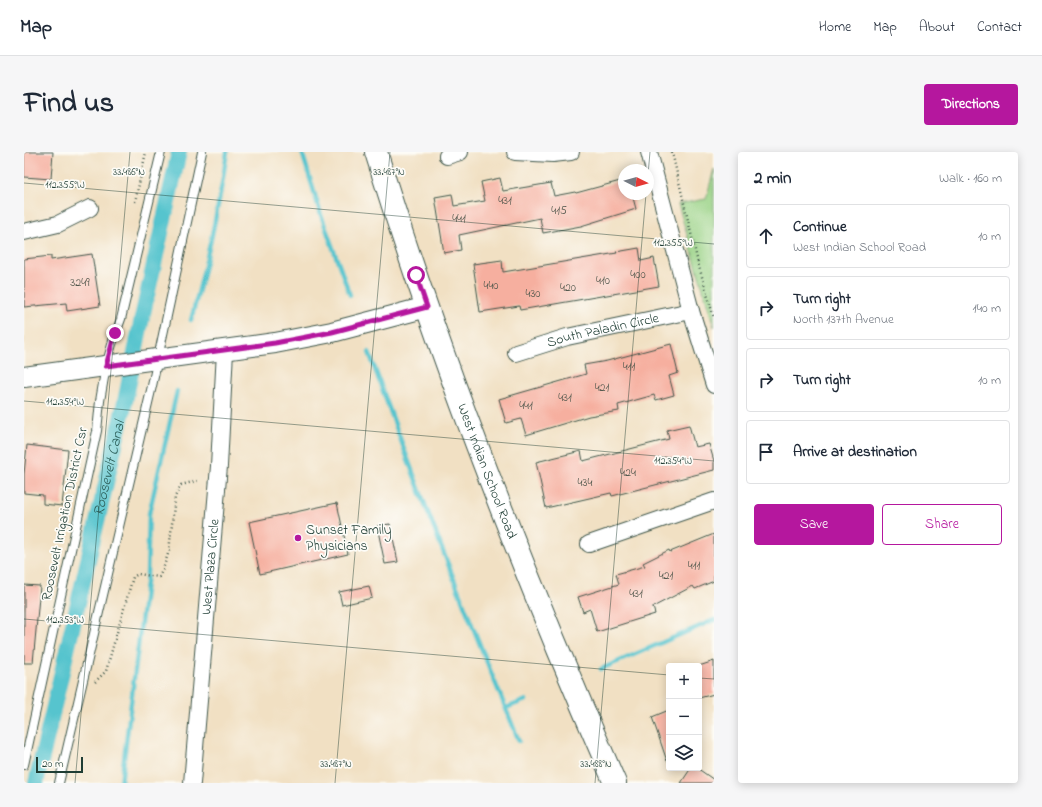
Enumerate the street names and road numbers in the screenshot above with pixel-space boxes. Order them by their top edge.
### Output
street label: South Paladin Circle [544,307,661,353]
street label: West Indian School Road [452,401,523,542]
street label: Roosevelt Irrigation District Csr [36,425,95,603]
street label: West Plaza Circle [196,517,225,616]

